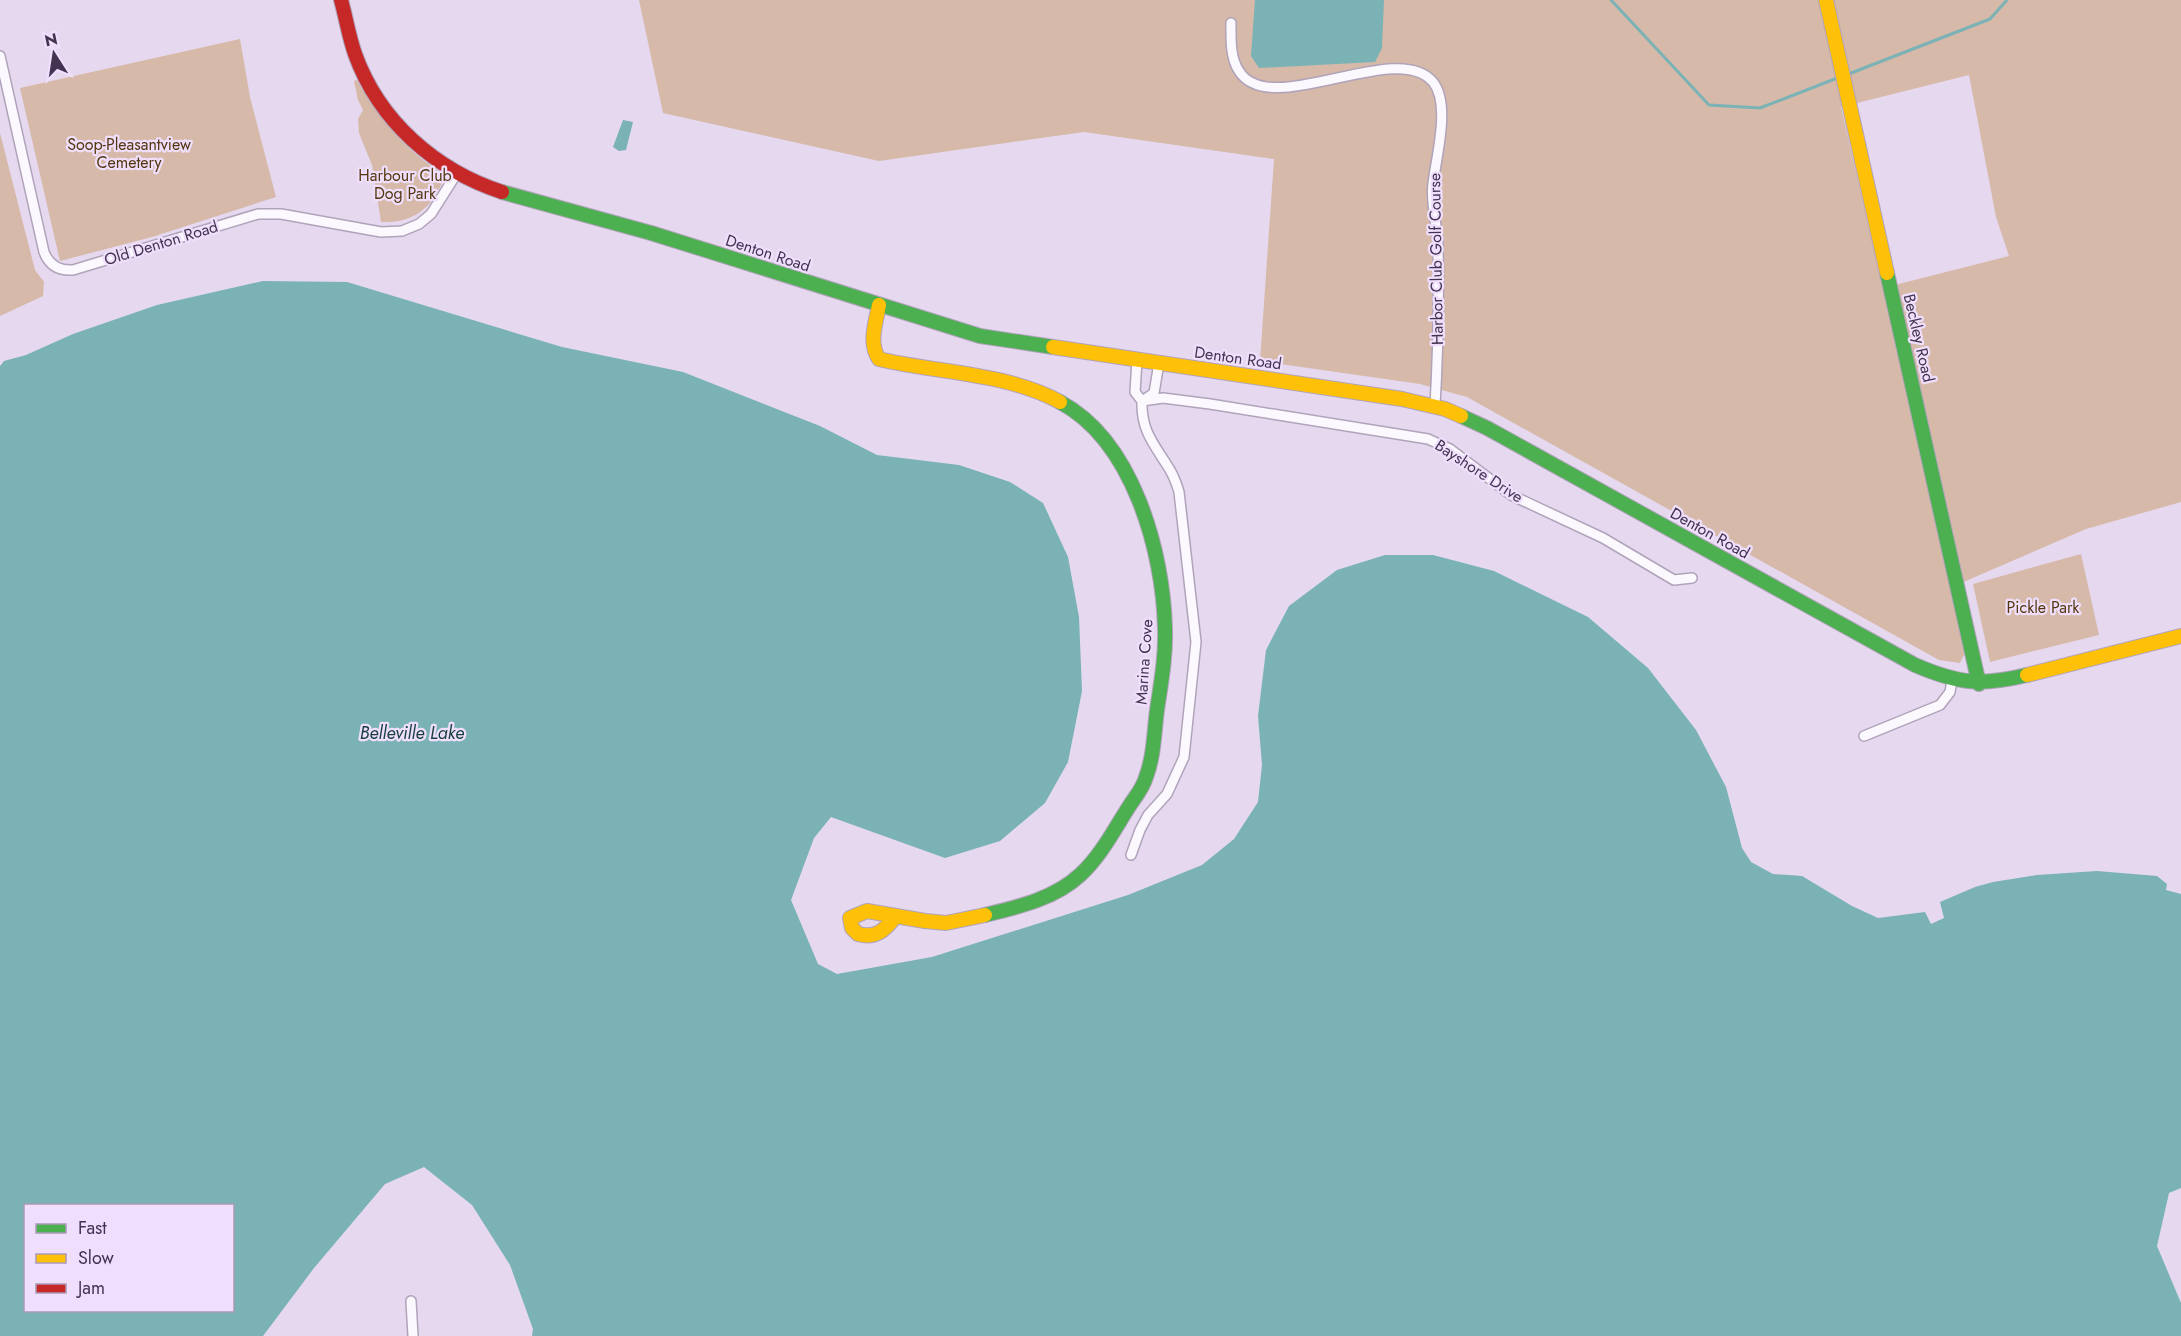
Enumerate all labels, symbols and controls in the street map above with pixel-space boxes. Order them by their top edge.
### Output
north arrow [24,24,84,84]
text: N [42,27,60,52]
park label: Soop-Pleasantview Cemetery [67,133,191,174]
park label: Harbour Club Dog Park [358,164,452,205]
street label: Harbor Club Golf Course [1423,173,1449,345]
street label: Old Denton Road [101,215,221,271]
street label: Denton Road [723,228,813,278]
street label: Beckley Road [1898,292,1940,384]
street label: Denton Road [1193,341,1283,375]
street label: Bayshore Drive [1430,434,1528,508]
street label: Denton Road [1666,502,1754,564]
park label: Pickle Park [2007,596,2080,619]
street label: Marina Cove [1130,618,1158,706]
water label: Belleville Lake [360,720,464,746]
legend [24,1204,234,1312]
text: Fast [78,1215,107,1241]
text: Slow [78,1245,115,1271]
text: Jam [76,1275,105,1301]

